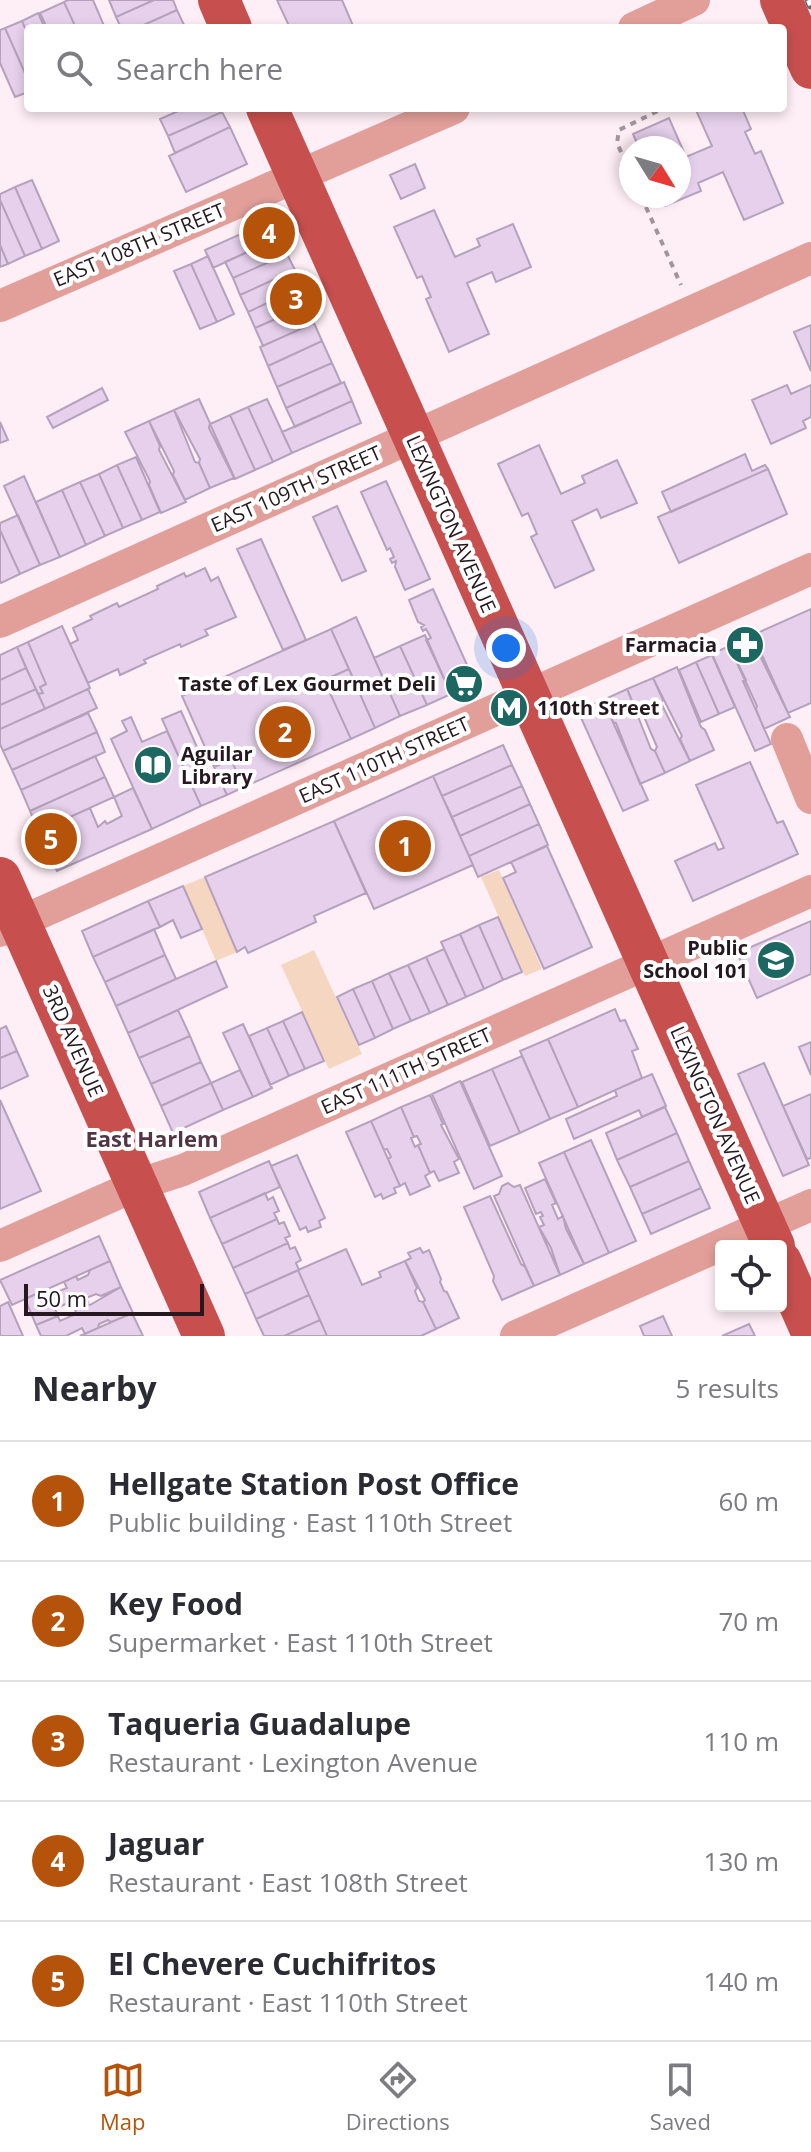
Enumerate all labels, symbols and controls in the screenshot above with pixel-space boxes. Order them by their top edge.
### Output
search box [24,24,787,112]
icon: search [52,46,96,90]
text: Search here [116,48,283,89]
north arrow [619,136,691,208]
street label: EAST 108TH STREET [49,196,229,293]
pin: 4 [243,203,295,263]
pin: 3 [270,269,322,329]
street label: LEXINGTON AVENUE [400,431,503,617]
street label: EAST 109TH STREET [206,439,385,538]
pharmacy icon: Farmacia [724,624,766,666]
your location [486,628,526,668]
place label: Farmacia [625,631,717,658]
supermarket icon: Taste of Lex Gourmet Deli [443,663,485,705]
place label: Taste of Lex Gourmet Deli [178,670,436,697]
metro station icon: 110th Street [488,687,530,729]
place label: 110th Street [537,694,660,721]
pin: 2 [259,702,311,762]
street label: EAST 110TH STREET [294,710,473,809]
place label: Aguilar Library [181,740,253,790]
library icon: Aguilar Library [132,744,174,786]
pin: 5 [25,809,77,869]
pin: 1 [379,816,431,876]
place label: Public School 101 [643,934,748,984]
school or university icon: Public School 101 [755,939,797,981]
street label: 3RD AVENUE [37,981,110,1101]
street label: EAST 111TH STREET [316,1021,495,1120]
street label: LEXINGTON AVENUE [664,1022,767,1208]
district label: East Harlem [85,1123,219,1153]
map controls [715,1240,787,1312]
button: locate [715,1240,787,1312]
scale bar [24,1280,204,1316]
text: 50 m [36,1283,87,1313]
text: Nearby [32,1365,157,1411]
text: 5 results [676,1370,779,1406]
text: Hellgate Station Post Office [108,1463,519,1504]
text: 1 [51,1483,65,1519]
text: 60 m [718,1483,779,1519]
text: Public building · East 110th Street [108,1504,512,1540]
text: Key Food [108,1583,243,1624]
text: 2 [51,1603,65,1639]
text: 70 m [718,1603,779,1639]
text: Supermarket · East 110th Street [108,1624,493,1660]
text: Taqueria Guadalupe [108,1703,411,1744]
text: 3 [51,1723,65,1759]
text: 110 m [704,1723,779,1759]
text: Restaurant · Lexington Avenue [108,1744,478,1780]
text: Jaguar [108,1823,204,1864]
text: 4 [51,1843,65,1879]
text: 130 m [704,1843,779,1879]
text: Restaurant · East 108th Street [108,1864,468,1900]
text: El Chevere Cuchifritos [108,1943,436,1984]
text: 5 [51,1963,65,1999]
text: 140 m [704,1963,779,1999]
text: Restaurant · East 110th Street [108,1984,468,2020]
tab: Map [100,2058,146,2136]
tab: Directions [346,2058,450,2136]
tab: Saved [650,2058,711,2136]

